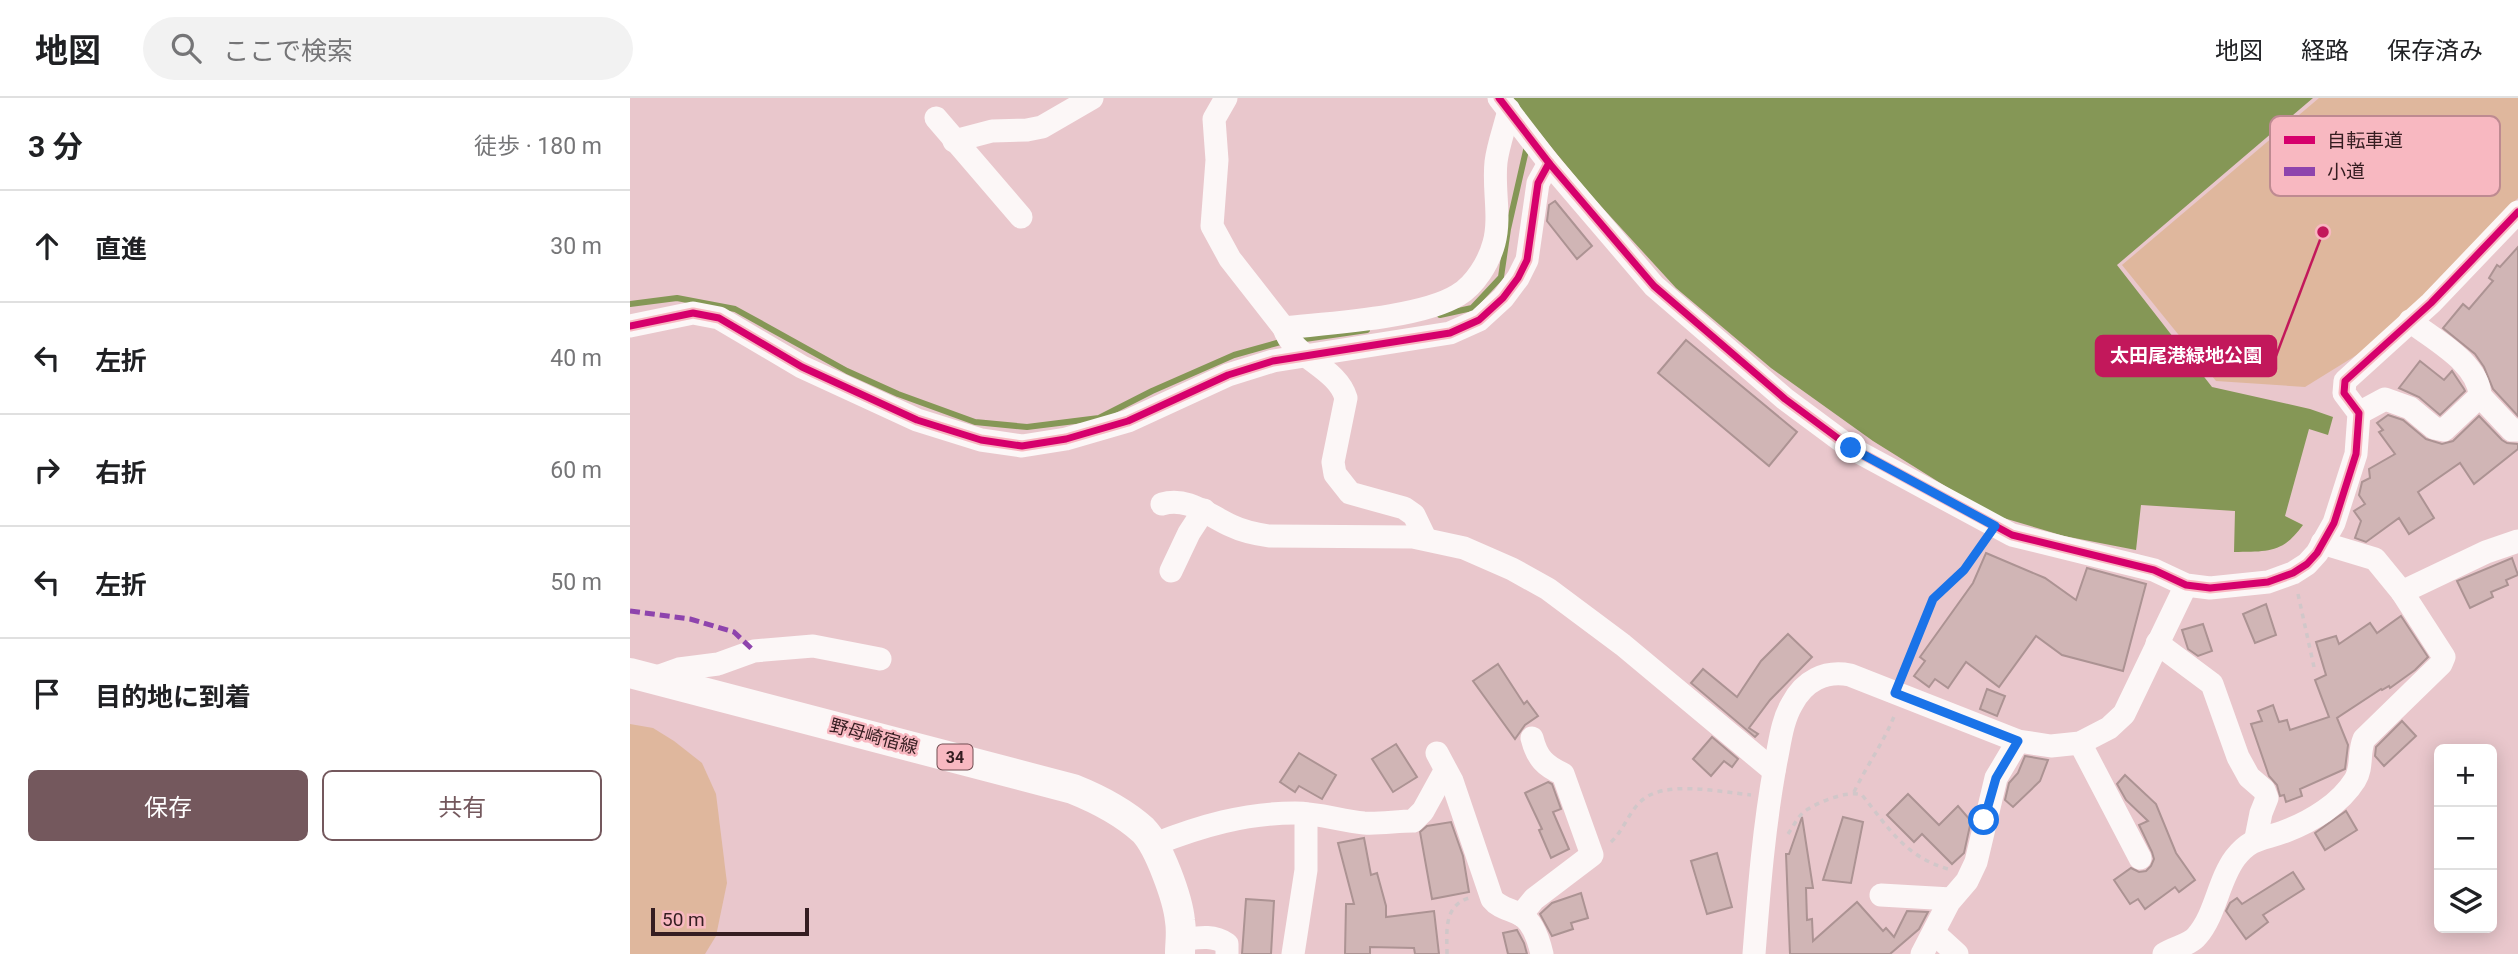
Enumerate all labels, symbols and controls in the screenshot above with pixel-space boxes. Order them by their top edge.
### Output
search box [143,17,633,80]
icon: search [167,29,205,67]
text: 地図 [35,31,101,70]
text: ここで検索 [223,36,353,66]
text: 地図 [2215,37,2263,65]
text: 経路 [2301,37,2349,65]
text: 保存済み [2387,37,2483,65]
legend [2270,116,2500,196]
text: 3 分 [28,129,83,164]
text: 自転車道 [2327,129,2403,152]
text: 徒歩 · 180 m [474,133,602,160]
text: 小道 [2327,160,2365,183]
icon: ahead [28,227,66,265]
text: 30 m [550,233,602,260]
text: 直進 [95,234,147,264]
callout: 太田尾港緑地公園 [2096,336,2276,376]
icon: left [28,339,66,377]
text: 太田尾港緑地公園 [2110,344,2262,367]
text: 40 m [550,345,602,372]
text: 左折 [95,346,147,376]
route end [1835,432,1866,463]
icon: right [28,451,66,489]
text: 60 m [550,457,602,484]
text: 右折 [95,458,147,488]
icon: left [28,563,66,601]
text: 50 m [550,569,602,596]
text: 左折 [95,570,147,600]
icon: arrive [28,675,66,713]
text: 目的地に到着 [95,682,251,712]
street label: 野母崎宿線 [828,714,920,758]
road number: 34 [938,744,972,770]
map controls [2434,744,2497,933]
button: + [2434,744,2497,807]
button: 保存 [28,770,308,841]
button: 共有 [322,770,602,841]
route start [1968,804,1999,835]
button: − [2434,807,2497,870]
button: layers [2434,870,2497,933]
scale bar [651,905,808,937]
text: 50 m [662,908,705,931]

